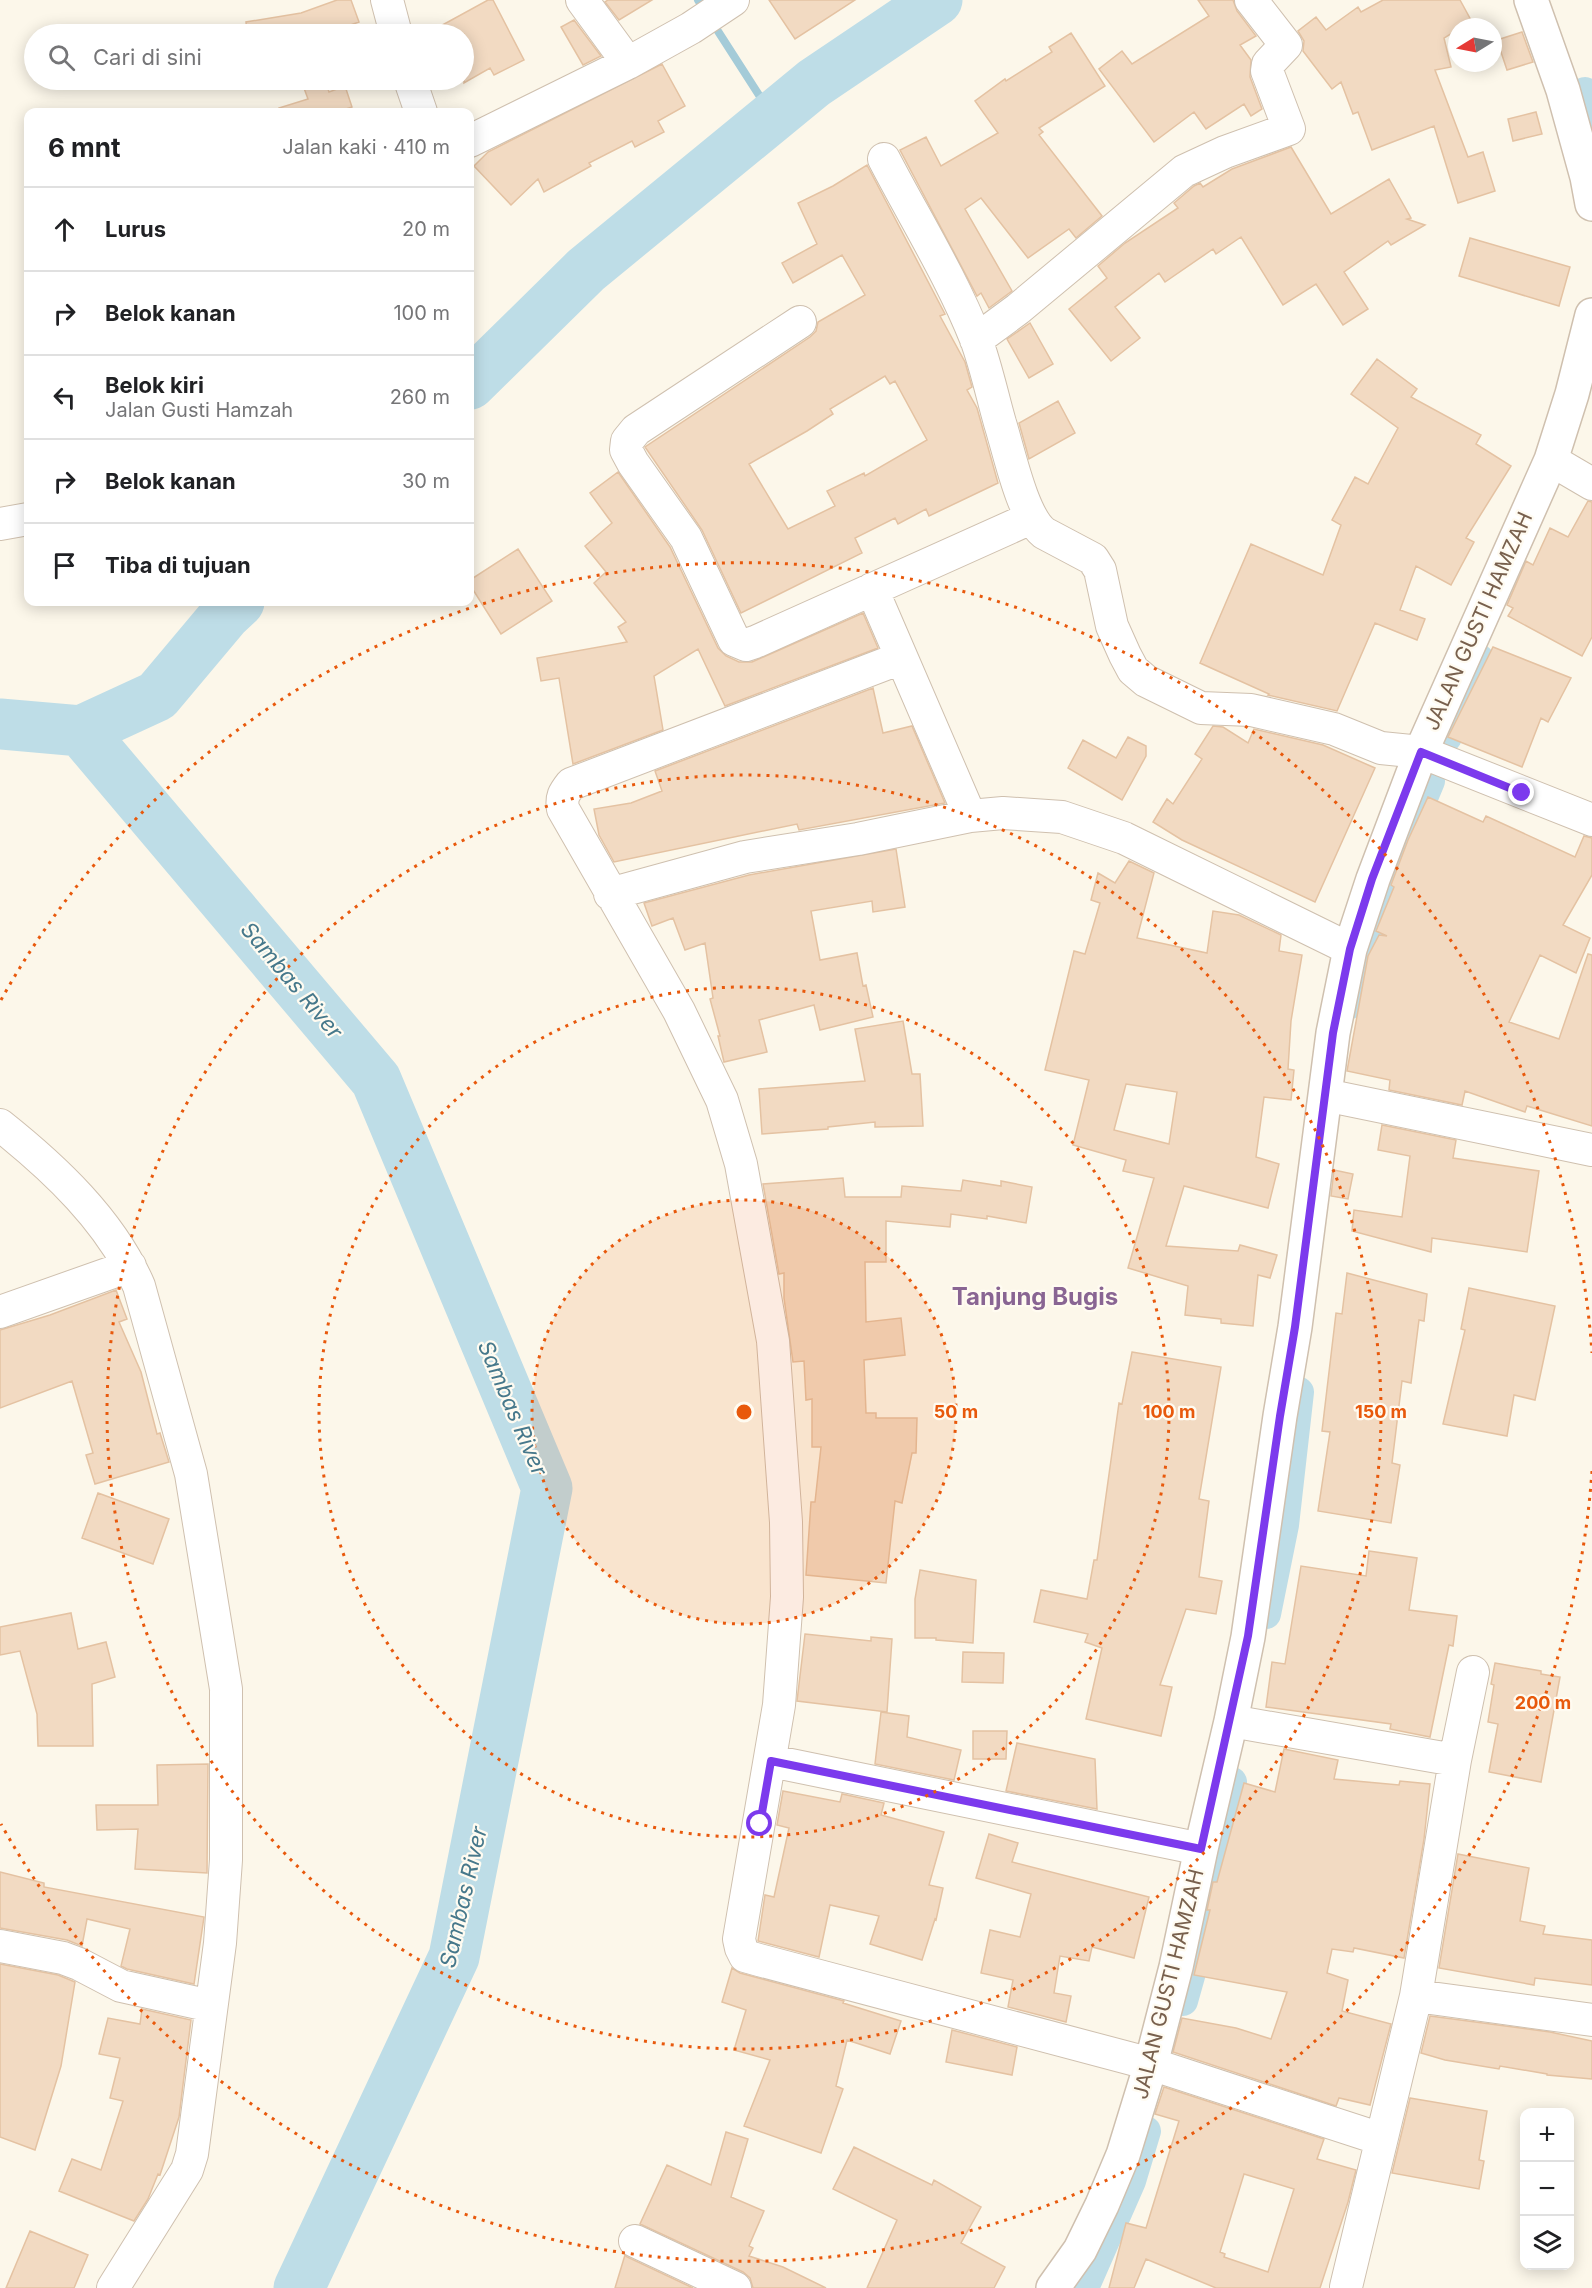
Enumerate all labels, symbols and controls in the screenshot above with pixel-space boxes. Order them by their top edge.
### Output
north arrow [1448,18,1502,72]
search box [24,24,474,90]
icon: search [45,41,78,74]
text: Cari di sini [93,44,202,70]
text: 6 mnt [48,132,120,163]
text: Jalan kaki · 410 m [282,135,450,159]
icon: ahead [48,213,81,246]
text: Lurus [105,216,166,242]
text: 20 m [402,217,450,241]
icon: right [48,297,81,330]
text: Belok kanan [105,300,236,326]
text: 100 m [393,301,450,325]
text: Belok kiri [105,372,204,398]
icon: left [48,381,81,414]
text: 260 m [390,385,450,409]
text: Jalan Gusti Hamzah [105,398,293,422]
icon: right [48,465,81,498]
text: Belok kanan [105,468,236,494]
text: 30 m [402,469,450,493]
street label: JALAN GUSTI HAMZAH [1419,508,1537,734]
icon: arrive [48,549,81,582]
text: Tiba di tujuan [105,552,251,578]
route end [1508,779,1534,805]
water label: Sambas River [236,916,349,1044]
district label: Tanjung Bugis [952,1282,1118,1311]
water label: Sambas River [473,1337,553,1480]
text: 50 m [934,1401,978,1422]
text: 100 m [1143,1401,1195,1422]
text: 150 m [1355,1401,1407,1422]
centre of rings [734,1402,754,1422]
text: 200 m [1515,1692,1571,1713]
route start [746,1810,772,1836]
water label: Sambas River [434,1823,492,1970]
street label: JALAN GUSTI HAMZAH [1127,1866,1209,2102]
map controls [1520,2108,1574,2270]
button: + [1520,2108,1574,2162]
button: − [1520,2162,1574,2216]
button: layers [1520,2216,1574,2270]

